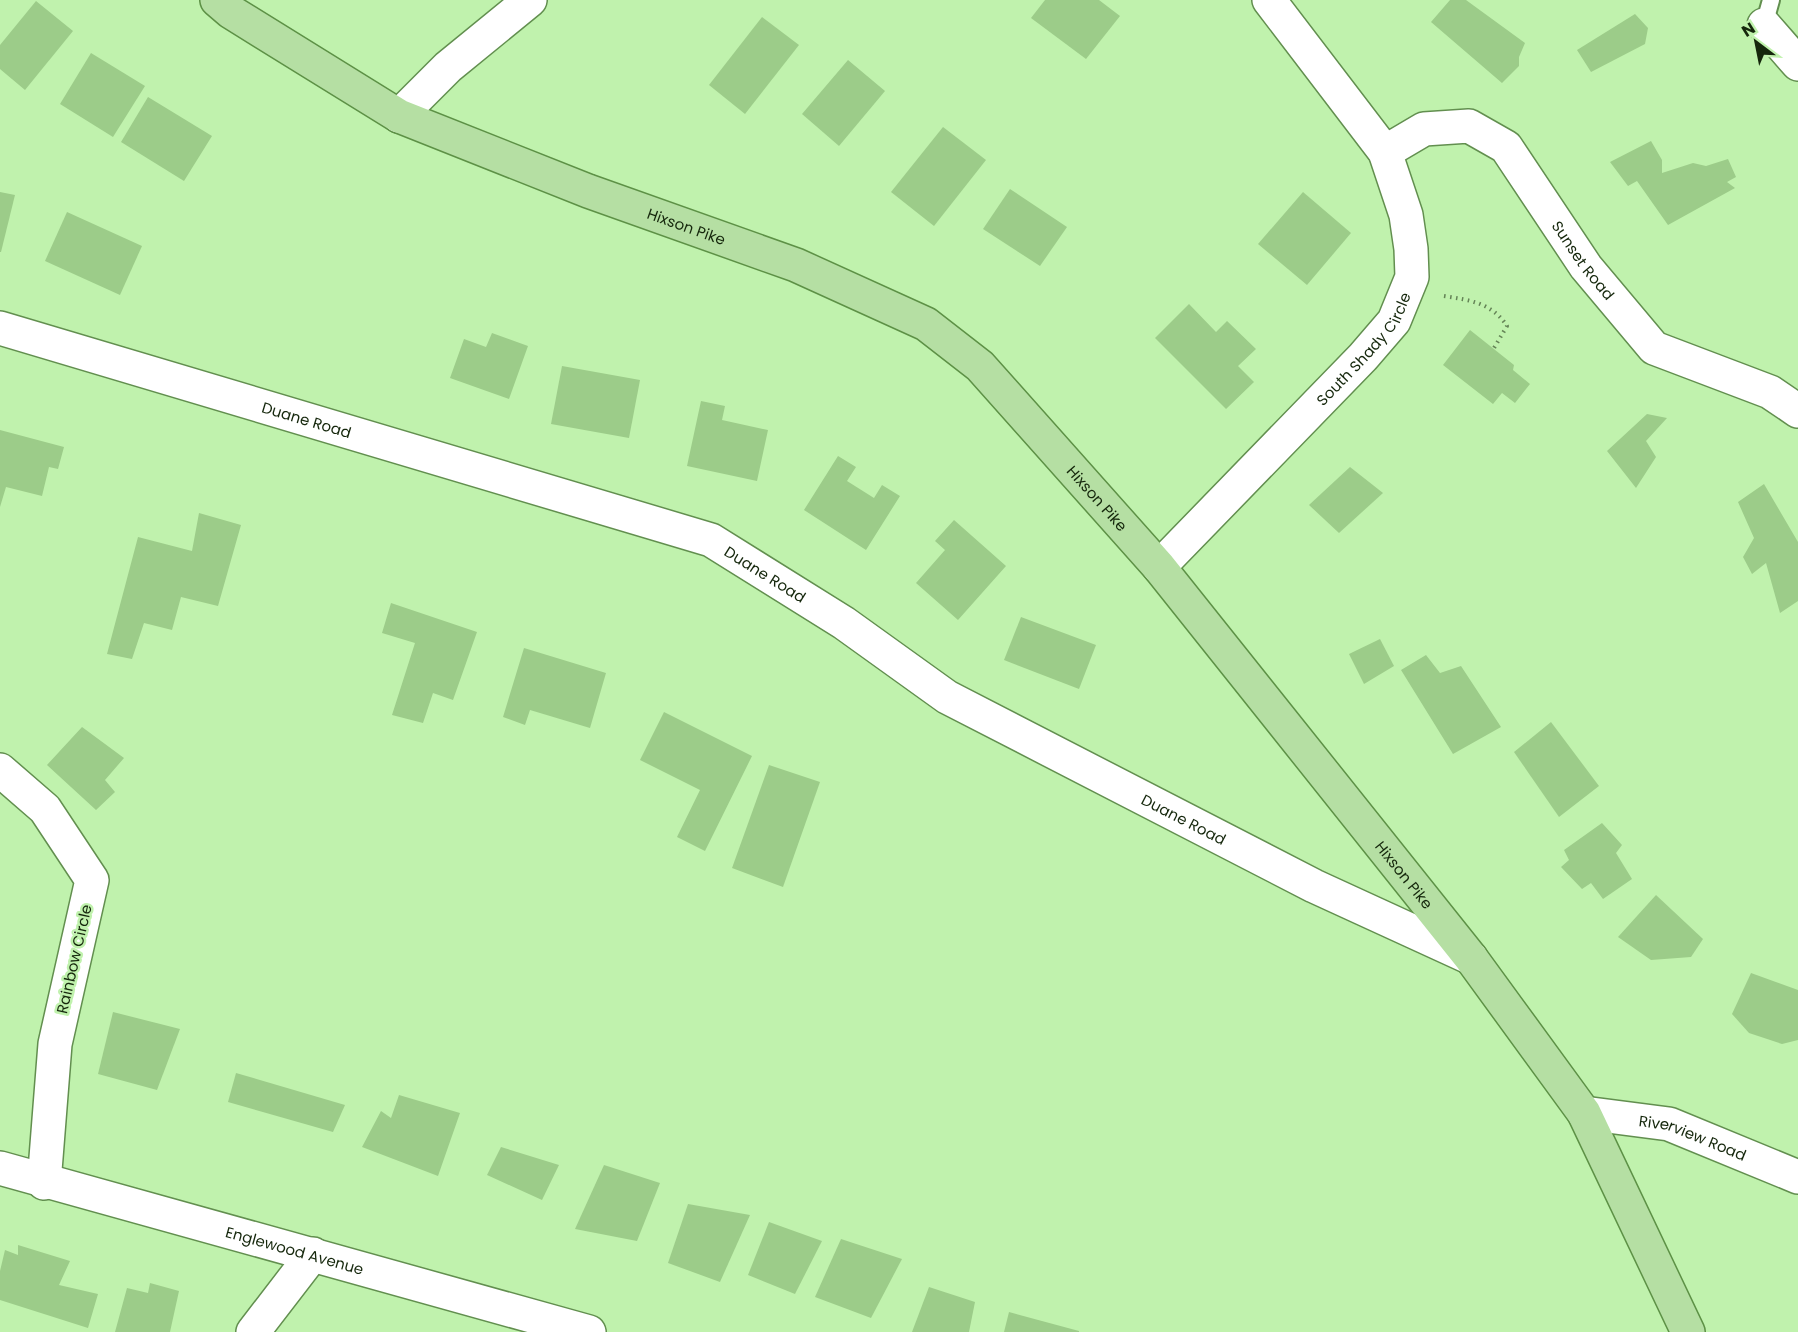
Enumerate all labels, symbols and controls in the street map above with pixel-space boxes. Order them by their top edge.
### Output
north arrow [1726,12,1786,72]
text: N [1737,17,1760,43]
street label: Hixson Pike [645,202,729,250]
street label: Sunset Road [1547,216,1620,304]
street label: South Shady Circle [1311,289,1415,410]
street label: Duane Road [259,396,354,443]
street label: Hixson Pike [1062,460,1133,535]
street label: Duane Road [721,541,810,607]
street label: Duane Road [1138,789,1230,849]
street label: Hixson Pike [1371,836,1438,913]
street label: Rainbow Circle [51,902,97,1016]
street label: Riverview Road [1638,1110,1750,1165]
street label: Englewood Avenue [223,1221,366,1279]

